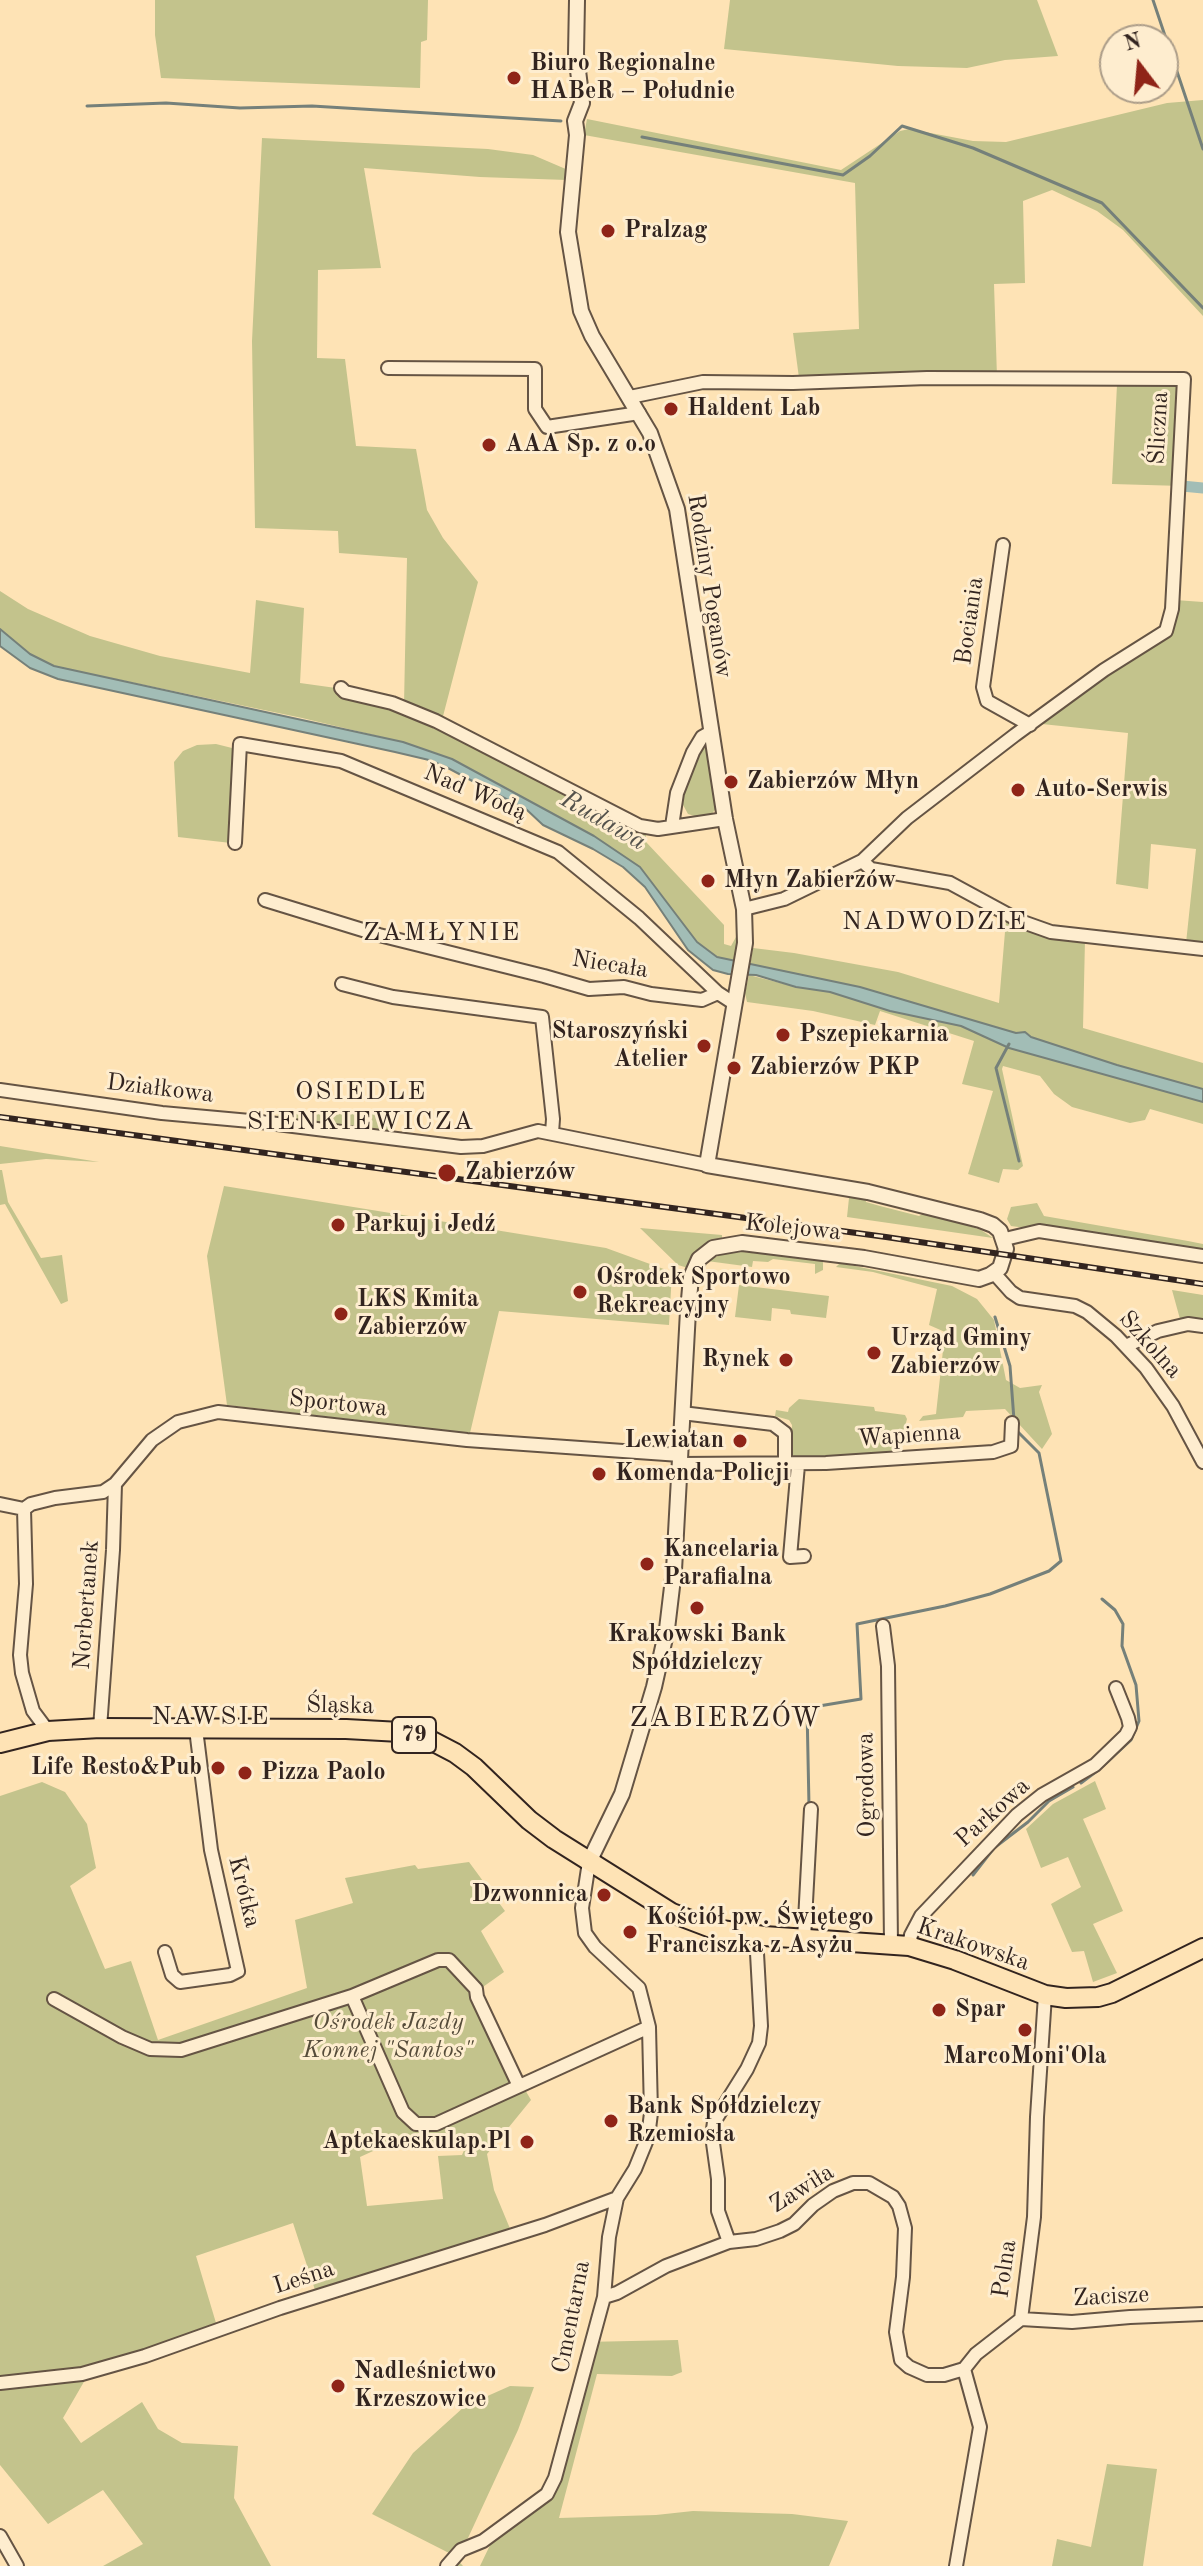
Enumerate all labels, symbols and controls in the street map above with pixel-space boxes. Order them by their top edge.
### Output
north arrow [1099,24,1179,104]
text: N [1122,30,1144,56]
place label: Biuro Regionalne HABeR – Południe [530,50,735,106]
marker: Biuro Regionalne HABeR – Południe [505,69,523,87]
place label: Pralzag [624,217,707,245]
marker: Pralzag [599,222,617,240]
street label: Śliczna [1143,390,1175,466]
place label: Haldent Lab [687,395,820,423]
marker: Haldent Lab [662,400,680,418]
place label: AAA Sp. z o.o [505,431,656,459]
marker: AAA Sp. z o.o [480,436,498,454]
street label: Rodziny Poganów [680,492,738,680]
street label: Bociania [950,575,990,667]
street label: Nad Wodą [419,758,531,828]
place label: Zabierzów Młyn [747,768,919,796]
marker: Zabierzów Młyn [722,773,740,791]
place label: Auto-Serwis [1034,776,1168,804]
marker: Auto-Serwis [1009,781,1027,799]
water label: Rudawa [555,784,651,858]
place label: Młyn Zabierzów [724,867,896,895]
marker: Młyn Zabierzów [699,872,717,890]
district label: NADWODZIE [842,906,1028,938]
district label: ZAMŁYNIE [363,917,521,949]
street label: Niecała [570,945,650,985]
place label: Staroszyński Atelier [552,1018,688,1074]
place label: Pszepiekarnia [799,1021,949,1049]
marker: Pszepiekarnia [774,1026,792,1044]
marker: Staroszyński Atelier [695,1037,713,1055]
place label: Zabierzów PKP [750,1054,920,1082]
marker: Zabierzów PKP [725,1059,743,1077]
street label: Działkowa [105,1068,215,1110]
district label: OSIEDLE SIENKIEWICZA [247,1076,475,1138]
place label: Zabierzów [465,1159,576,1187]
marker: Zabierzów [436,1162,458,1184]
street label: Kolejowa [744,1209,842,1247]
place label: Parkuj i Jedź [354,1211,496,1239]
marker: Parkuj i Jedź [329,1216,347,1234]
place label: Ośrodek Sportowo Rekreacyjny [596,1264,791,1320]
marker: Ośrodek Sportowo Rekreacyjny [571,1283,589,1301]
place label: LKS Kmita Zabierzów [357,1286,479,1342]
marker: LKS Kmita Zabierzów [332,1305,350,1323]
street label: Szkolna [1112,1305,1188,1385]
place label: Urząd Gminy Zabierzów [890,1325,1032,1381]
marker: Urząd Gminy Zabierzów [865,1344,883,1362]
place label: Rynek [702,1346,770,1374]
marker: Rynek [777,1351,795,1369]
street label: Sportowa [287,1385,389,1423]
street label: Wapienna [856,1418,962,1454]
place label: Lewiatan [624,1427,724,1455]
marker: Lewiatan [731,1432,749,1450]
place label: Komenda Policji [615,1460,789,1488]
marker: Komenda Policji [590,1465,608,1483]
place label: Kancelaria Parafialna [663,1536,779,1592]
street label: Norbertanek [68,1539,106,1671]
marker: Kancelaria Parafialna [638,1555,656,1573]
marker: Krakowski Bank Spółdzielczy [688,1599,706,1617]
place label: Krakowski Bank Spółdzielczy [608,1621,786,1677]
street label: Śląska [306,1691,374,1721]
district label: NAWSIE [152,1701,270,1733]
district label: ZABIERZÓW [630,1702,822,1736]
road number: 79 [392,1717,436,1753]
street label: Ogrodowa [852,1732,882,1838]
place label: Life Resto&Pub [31,1754,202,1782]
marker: Life Resto&Pub [209,1759,227,1777]
place label: Pizza Paolo [261,1759,386,1787]
marker: Pizza Paolo [236,1764,254,1782]
street label: Parkowa [950,1772,1036,1854]
street label: Krótka [221,1853,267,1931]
place label: Dzwonnica [472,1881,588,1909]
marker: Dzwonnica [595,1886,613,1904]
place label: Kościół pw. Świętego Franciszka z Asyżu [646,1904,874,1960]
street label: Krakowska [913,1912,1033,1978]
marker: Kościół pw. Świętego Franciszka z Asyżu [621,1923,639,1941]
place label: Spar [955,1996,1006,2024]
marker: Spar [930,2001,948,2019]
park label: Ośrodek Jazdy Konnej "Santos" [303,2009,473,2065]
marker: MarcoMoni'Ola [1016,2021,1034,2039]
place label: MarcoMoni'Ola [943,2043,1107,2071]
place label: Bank Spółdzielczy Rzemiosła [627,2093,822,2149]
marker: Bank Spółdzielczy Rzemiosła [602,2112,620,2130]
place label: Aptekaeskulap.Pl [322,2128,511,2156]
marker: Aptekaeskulap.Pl [518,2133,536,2151]
street label: Zawiła [764,2158,840,2220]
street label: Polna [987,2238,1023,2300]
street label: Leśna [270,2255,338,2301]
street label: Cmentarna [547,2258,597,2376]
street label: Zacisze [1072,2281,1150,2313]
place label: Nadleśnictwo Krzeszowice [354,2358,496,2414]
marker: Nadleśnictwo Krzeszowice [329,2377,347,2395]

